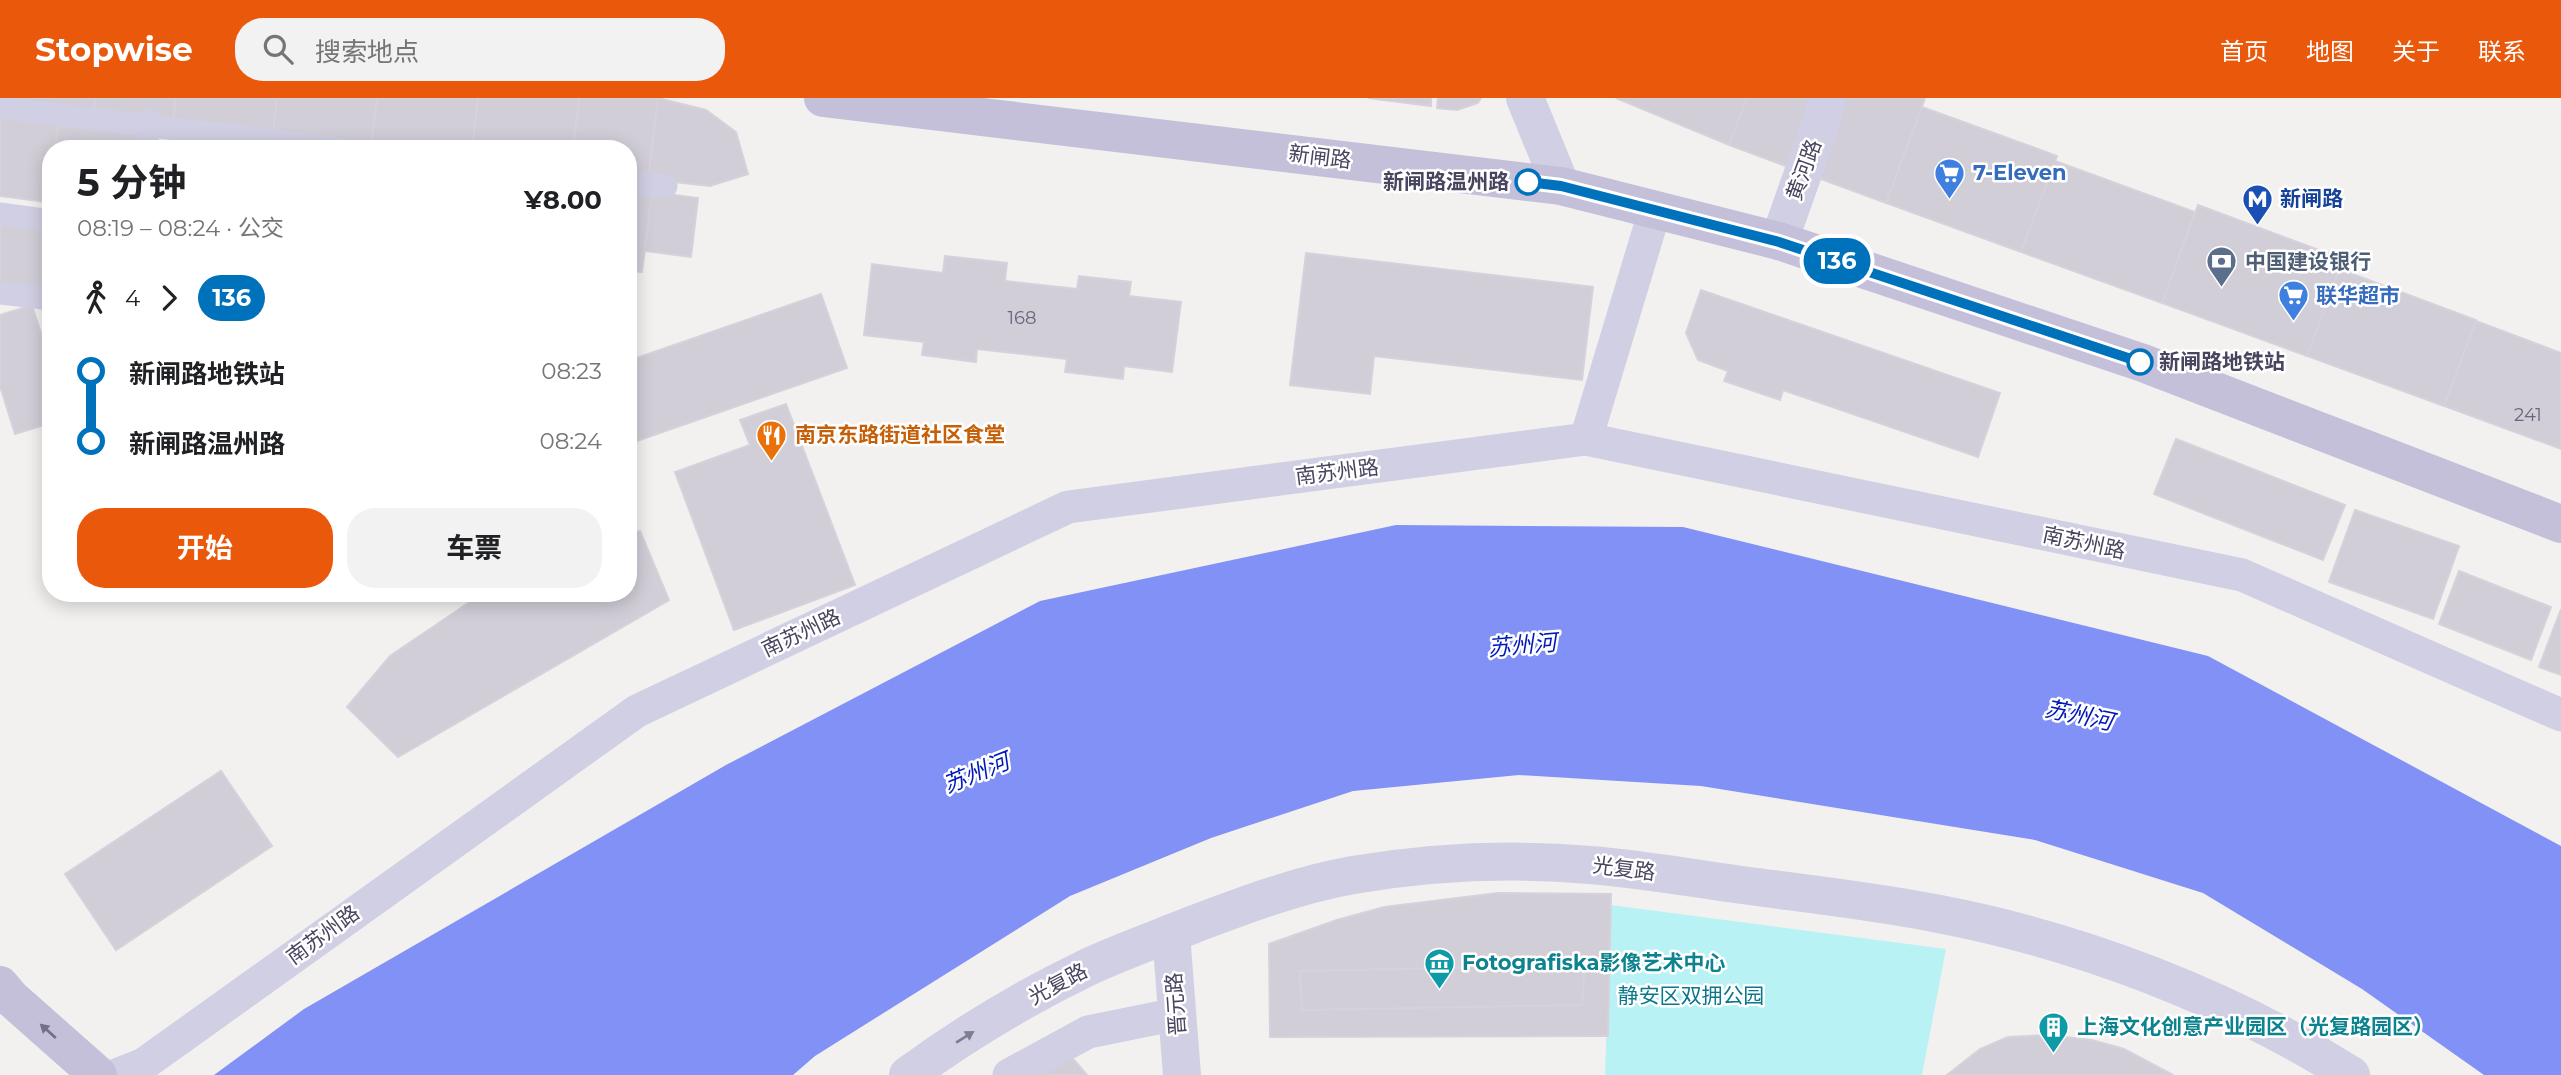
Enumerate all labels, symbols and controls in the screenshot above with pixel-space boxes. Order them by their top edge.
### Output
search box [235,18,725,81]
text: Stopwise [35,29,193,69]
icon: search [259,30,297,68]
text: 搜索地点 [315,36,419,68]
text: 首页 [2220,37,2268,66]
text: 地图 [2306,37,2354,66]
text: 关于 [2392,37,2440,66]
text: 联系 [2478,37,2526,66]
street label: 黄河路 [1781,136,1826,204]
street label: 新闸路 [1287,140,1353,173]
supermarket icon: 7-Eleven [1933,156,1967,200]
text: 5 分钟 [77,159,186,206]
place label: 7-Eleven [1973,160,2067,185]
place label: 新闸路温州路 [1383,169,1509,194]
marker: 新闸路温州路 [1515,169,1541,195]
metro station icon: 新闸路 [2240,182,2274,226]
text: ¥8.00 [524,184,602,216]
place label: 新闸路 [2280,186,2343,211]
text: 08:19 – 08:24 · 公交 [77,214,284,242]
line badge: 136 [1797,238,1877,284]
bank icon: 中国建设银行 [2205,245,2239,289]
text: 136 [1818,246,1856,275]
place label: 中国建设银行 [2245,249,2371,274]
icon: walk [77,279,115,317]
icon: forward [150,279,188,317]
supermarket icon: 联华超市 [2276,279,2310,323]
text: 136 [212,283,251,312]
place label: 联华超市 [2316,283,2400,308]
text: 4 [125,284,140,312]
house number: 168 [1008,307,1036,329]
marker: 新闸路地铁站 [2127,349,2153,375]
place label: 新闸路地铁站 [2159,349,2285,374]
text: 08:23 [541,357,602,385]
text: 新闸路地铁站 [129,358,285,390]
house number: 241 [2514,404,2542,426]
restaurant icon: 南京东路街道社区食堂 [755,418,789,462]
place label: 南京东路街道社区食堂 [795,422,1005,447]
text: 08:24 [539,427,602,455]
text: 新闸路温州路 [129,428,285,460]
street label: 南苏州路 [1294,454,1380,489]
button: 开始 [77,508,333,588]
button: 车票 [347,508,602,588]
street label: 南苏州路 [2040,522,2128,563]
street label: 南苏州路 [757,603,844,662]
water label: 苏州河 [1486,628,1562,662]
water label: 苏州河 [2042,694,2120,737]
water label: 苏州河 [939,746,1017,799]
street label: 光复路 [1591,852,1657,885]
street label: 南苏州路 [281,900,364,969]
museum icon: Fotografiska影像艺术中心 [1422,946,1456,990]
place label: Fotografiska影像艺术中心 [1462,950,1725,975]
street label: 光复路 [1024,958,1091,1009]
street label: 晋元路 [1161,972,1190,1036]
park label: 静安区双拥公园 [1618,983,1765,1008]
building icon: 上海文化创意产业园区（光复路园区） [2037,1010,2071,1054]
place label: 上海文化创意产业园区（光复路园区） [2077,1014,2434,1039]
one-way arrow [39,1023,57,1039]
one-way arrow [955,1031,975,1044]

